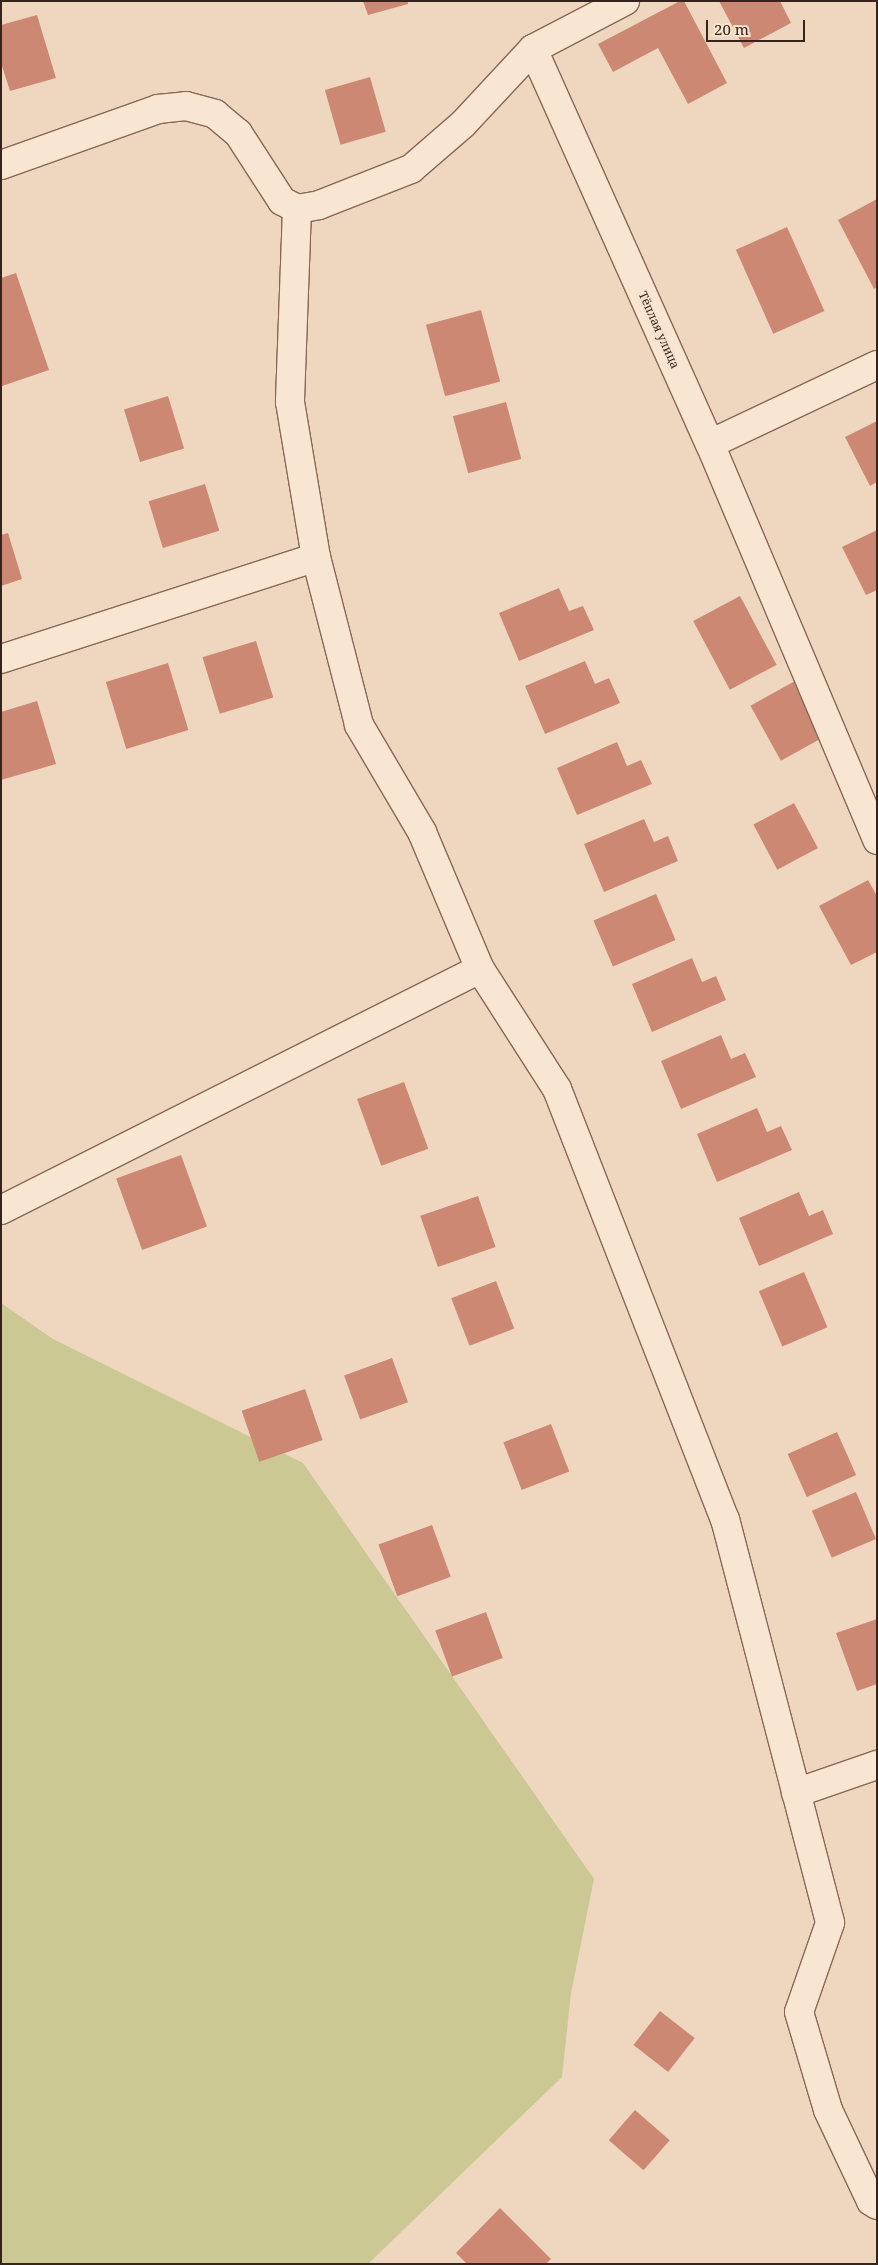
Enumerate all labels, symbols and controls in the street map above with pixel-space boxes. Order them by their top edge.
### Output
scale bar [708,10,807,42]
text: 20 m [714,19,749,39]
street label: Тёплая улица [636,289,682,371]

